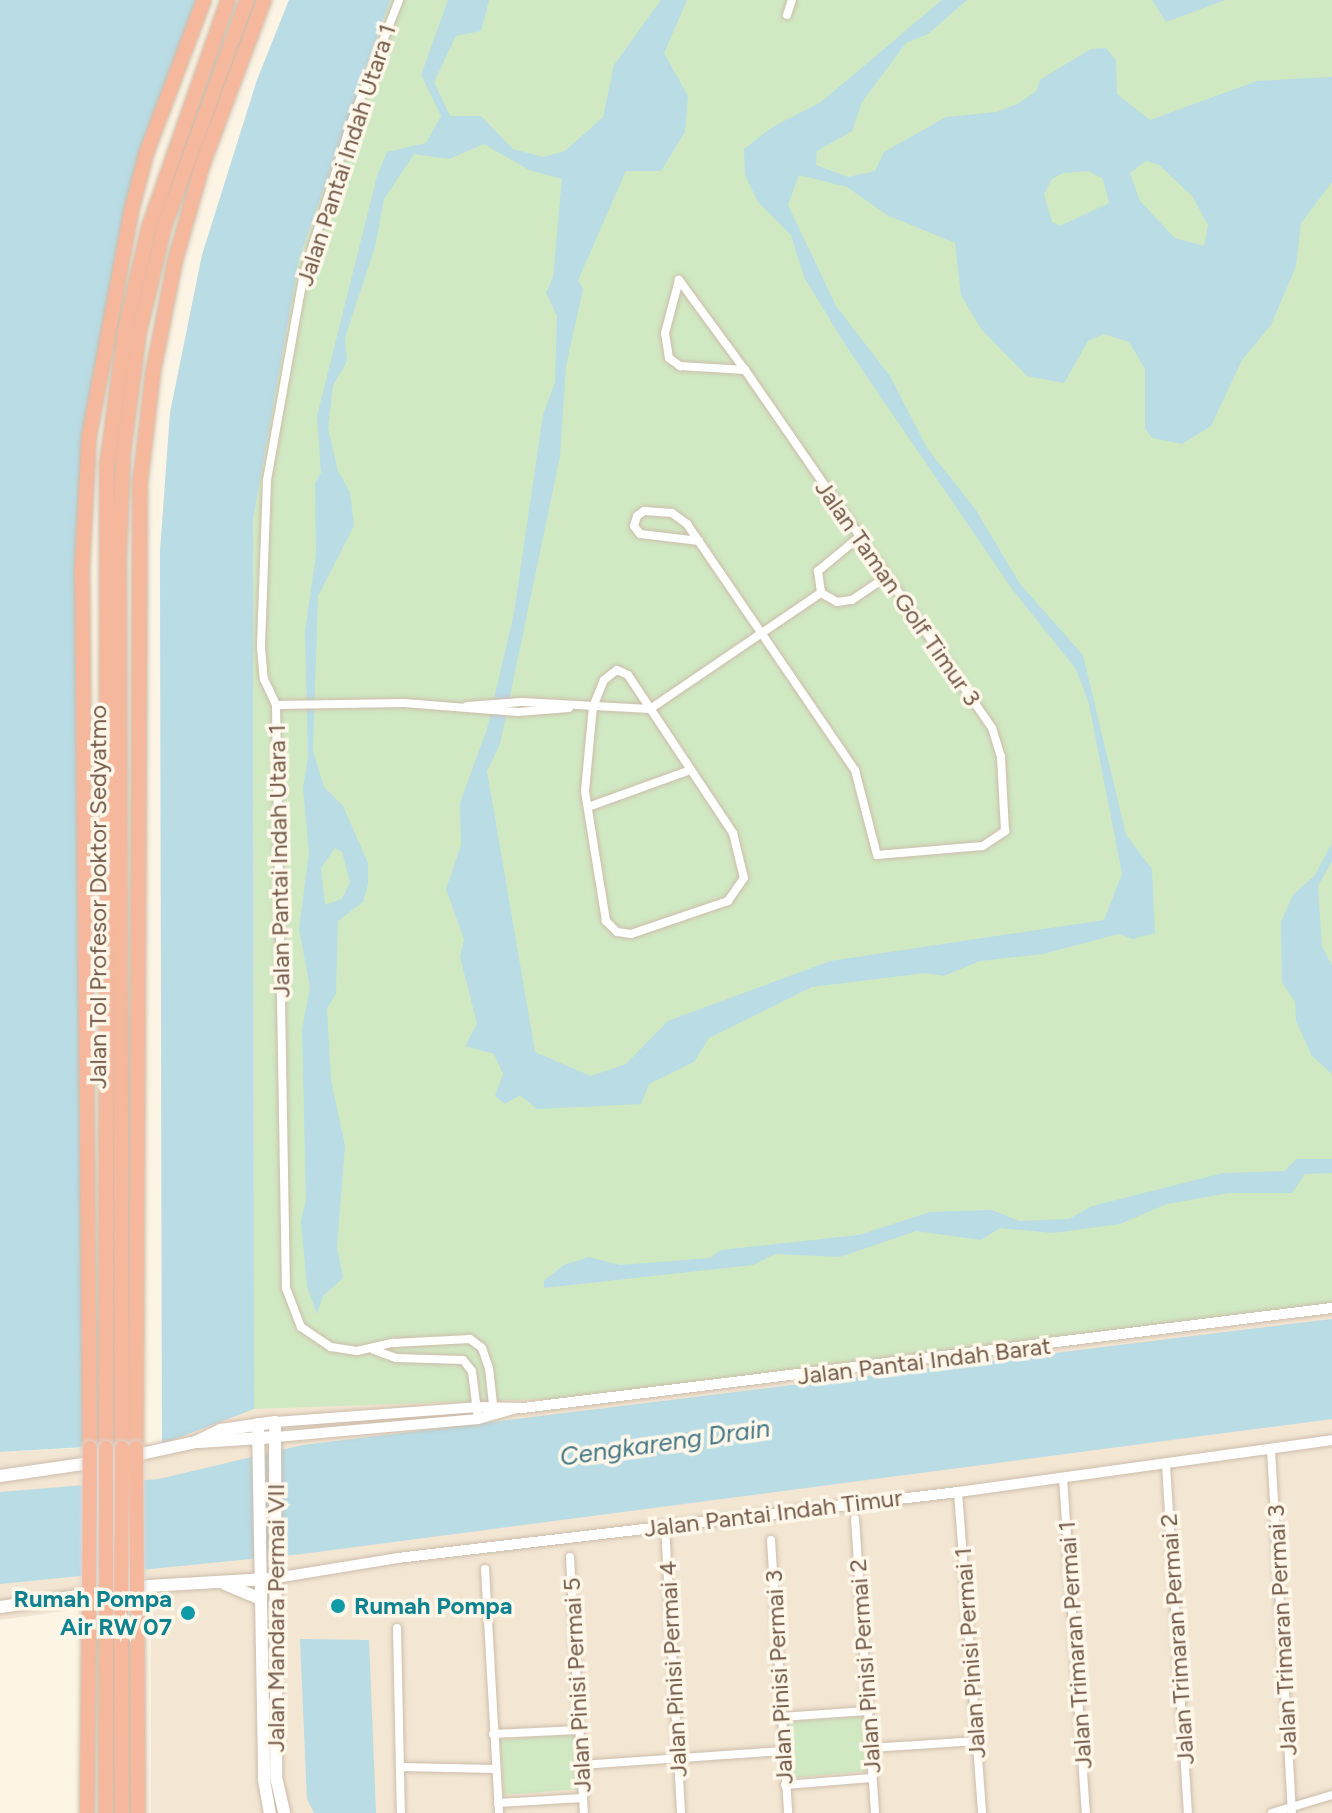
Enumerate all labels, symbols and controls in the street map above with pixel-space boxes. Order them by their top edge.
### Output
street label: Jalan Pantai Indah Utara 1 [290,21,402,289]
street label: Jalan Taman Golf Timur 3 [809,474,987,712]
street label: Jalan Tol Profesor Doktor Sedyatmo [84,705,112,1089]
street label: Jalan Pantai Indah Utara 1 [262,724,296,998]
street label: Jalan Pantai Indah Barat [796,1331,1052,1391]
water label: Cengkareng Drain [558,1413,772,1473]
street label: Jalan Pantai Indah Timur [642,1483,904,1543]
street label: Jalan Mandara Permai VII [262,1484,290,1752]
street label: Jalan Trimaran Permai 3 [1261,1504,1303,1756]
street label: Jalan Trimaran Permai 2 [1154,1512,1200,1766]
street label: Jalan Trimaran Permai 1 [1052,1520,1098,1770]
street label: Jalan Pinisi Permai 1 [948,1547,992,1759]
street label: Jalan Pinisi Permai 2 [843,1558,887,1774]
street label: Jalan Pinisi Permai 4 [653,1560,693,1778]
street label: Jalan Pinisi Permai 3 [759,1569,799,1785]
street label: Jalan Pinisi Permai 5 [557,1577,597,1793]
place label: Rumah Pompa Air RW 07 [13,1585,172,1641]
place label: Rumah Pompa [354,1592,513,1620]
marker: Rumah Pompa [329,1597,347,1615]
marker: Rumah Pompa Air RW 07 [179,1604,197,1622]

